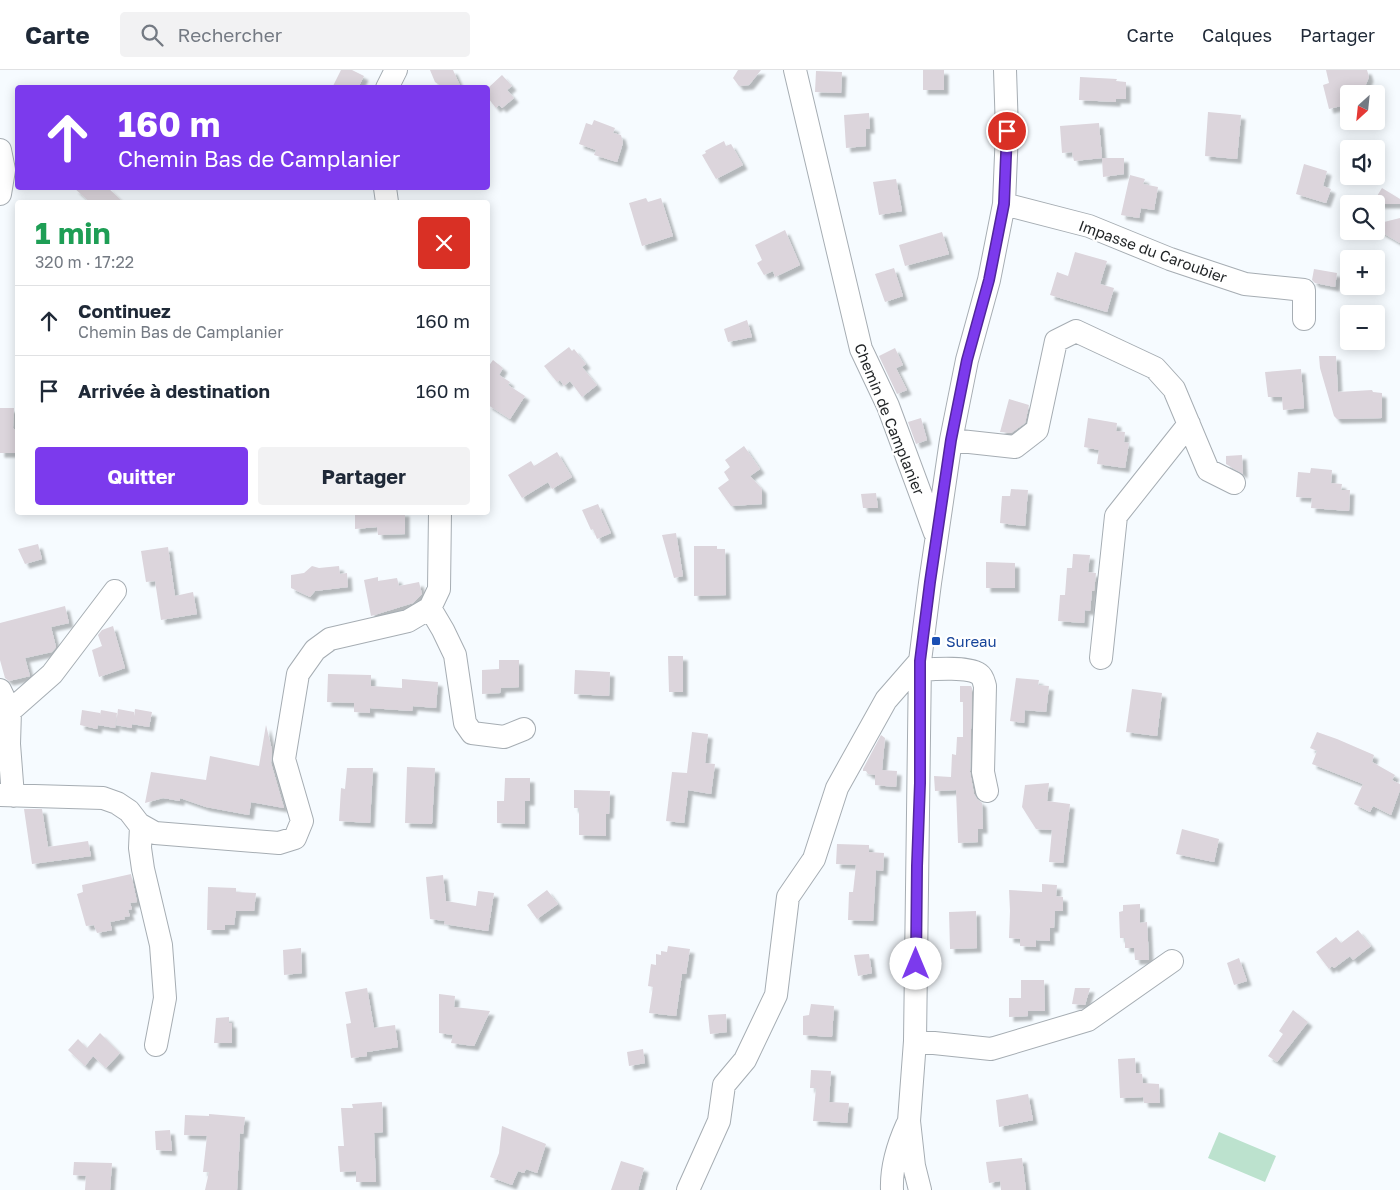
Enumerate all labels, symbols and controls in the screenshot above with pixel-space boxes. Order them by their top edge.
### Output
search box [120,12,470,57]
text: Carte [25,20,90,49]
icon: search [138,21,166,49]
text: Rechercher [178,23,282,46]
text: Carte [1127,24,1174,46]
text: Calques [1202,24,1272,46]
text: Partager [1300,24,1375,46]
north arrow [1340,85,1385,130]
map controls [1340,85,1385,350]
text: 160 m [118,103,220,145]
icon: ahead [35,105,100,170]
pin [986,110,1028,152]
icon: arrive [993,117,1021,145]
button: sound [1340,140,1385,185]
text: Chemin Bas de Camplanier [118,145,400,172]
button: search [1340,195,1385,240]
text: 1 min [35,215,111,251]
street label: Impasse du Caroubier [1076,216,1230,286]
button: close [418,217,470,269]
button: + [1340,250,1385,295]
text: 320 m · 17:22 [35,252,134,272]
text: Continuez [78,299,171,322]
button: − [1340,305,1385,350]
icon: ahead [35,307,63,335]
text: 160 m [416,309,470,332]
text: Chemin Bas de Camplanier [78,322,283,342]
street label: Chemin de Camplanier [851,340,929,498]
icon: arrive [35,377,63,405]
text: Arrivée à destination [78,379,270,402]
text: 160 m [416,379,470,402]
button: Quitter [35,447,248,505]
button: Partager [258,447,470,505]
place label: Sureau [946,632,997,650]
marker: Sureau [930,635,942,647]
position arrow [889,937,941,989]

